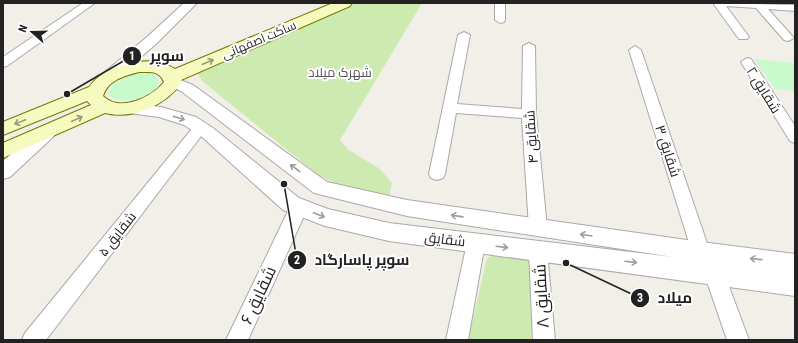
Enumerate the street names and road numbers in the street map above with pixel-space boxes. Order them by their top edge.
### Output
street label: ساکت اصفهانی [220,18,298,62]
street label: شقایق ۲ [743,64,784,117]
street label: شقایق ۴ [521,110,542,164]
street label: شقایق ۳ [651,123,684,179]
street label: شقایق ۵ [95,209,140,260]
street label: شقایق [424,229,466,250]
street label: شقایق ۶ [236,263,281,328]
street label: شقایق ۸ [529,263,554,329]

